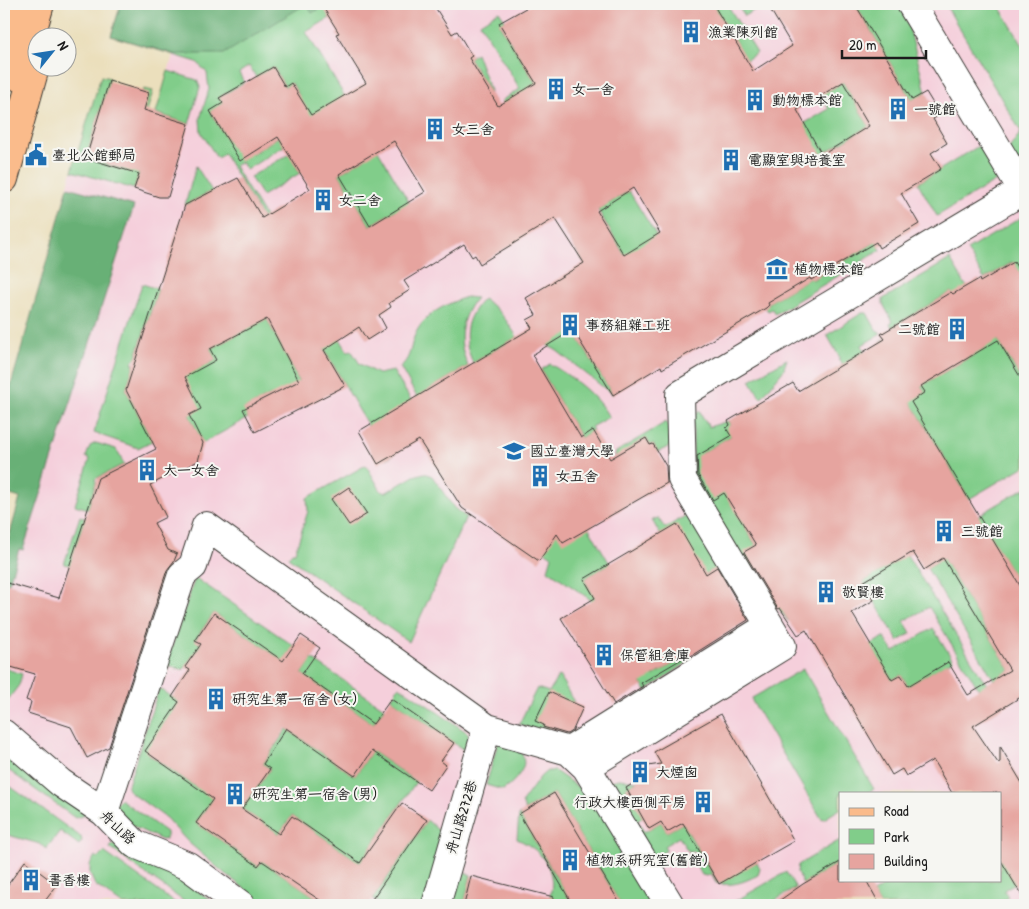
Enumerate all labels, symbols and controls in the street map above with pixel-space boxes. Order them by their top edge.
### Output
building icon: 漁業陳列館 [678,19,704,45]
place label: 漁業陳列館 [708,22,778,41]
north arrow [28,28,78,78]
scale bar [842,28,925,60]
text: 20 m [849,34,876,55]
text: N [54,37,74,54]
building icon: 女一舍 [543,76,569,102]
place label: 女一舍 [572,79,614,98]
building icon: 動物標本館 [742,87,768,113]
place label: 動物標本館 [772,90,842,109]
building icon: 一號館 [885,96,911,122]
place label: 一號館 [914,99,956,118]
building icon: 女三舍 [422,116,448,142]
place label: 女三舍 [452,119,494,138]
public building icon: 臺北公館郵局 [23,142,49,168]
place label: 臺北公館郵局 [52,145,136,164]
building icon: 電顯室與培養室 [718,147,744,173]
place label: 電顯室與培養室 [748,150,846,169]
building icon: 女二舍 [310,187,336,213]
place label: 女二舍 [339,190,381,209]
museum icon: 植物標本館 [764,256,790,282]
place label: 植物標本館 [794,259,864,278]
building icon: 事務組雜工班 [557,312,583,338]
place label: 事務組雜工班 [586,315,670,334]
building icon: 二號館 [944,316,970,342]
place label: 二號館 [898,319,940,338]
school or university icon: 國立臺灣大學 [501,438,527,464]
place label: 國立臺灣大學 [530,441,614,460]
building icon: 大一女舍 [134,457,160,483]
place label: 大一女舍 [163,460,219,479]
building icon: 女五舍 [527,463,553,489]
place label: 女五舍 [556,466,598,485]
building icon: 三號館 [931,518,957,544]
place label: 三號館 [961,521,1003,540]
building icon: 敬賢樓 [813,579,839,605]
place label: 敬賢樓 [842,582,884,601]
building icon: 保管組倉庫 [591,642,617,668]
place label: 保管組倉庫 [620,645,690,664]
building icon: 研究生第一宿舍 (女) [203,686,229,712]
place label: 研究生第一宿舍 (女) [232,689,357,708]
building icon: 大煙囪 [627,759,653,785]
place label: 大煙囪 [656,762,698,781]
street label: 舟山路272巷 [440,777,481,856]
building icon: 研究生第一宿舍 (男) [222,781,248,807]
place label: 研究生第一宿舍 (男) [252,784,377,803]
building icon: 行政大樓西側平房 [690,789,716,815]
place label: 行政大樓西側平房 [574,792,686,811]
legend [839,792,1002,882]
text: Road [884,800,909,821]
street label: 舟山路 [97,805,140,848]
text: Park [884,826,909,847]
building icon: 植物系研究室(舊館) [557,847,583,873]
place label: 植物系研究室(舊館) [586,850,708,869]
text: Building [884,850,928,871]
building icon: 書香樓 [18,867,44,893]
place label: 書香樓 [48,870,90,889]

